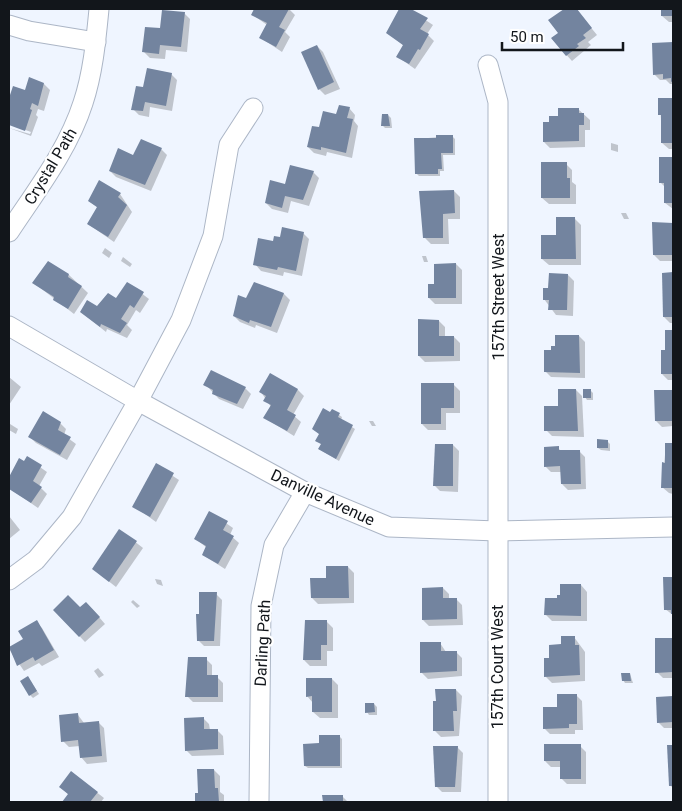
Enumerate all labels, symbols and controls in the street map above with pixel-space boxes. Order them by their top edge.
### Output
scale bar [502,20,623,52]
text: 50 m [510,28,544,46]
street label: Crystal Path [20,124,81,208]
street label: 157th Street West [489,233,508,361]
street label: Danville Avenue [268,465,378,530]
street label: Darling Path [251,599,274,687]
street label: 157th Court West [488,605,507,729]

